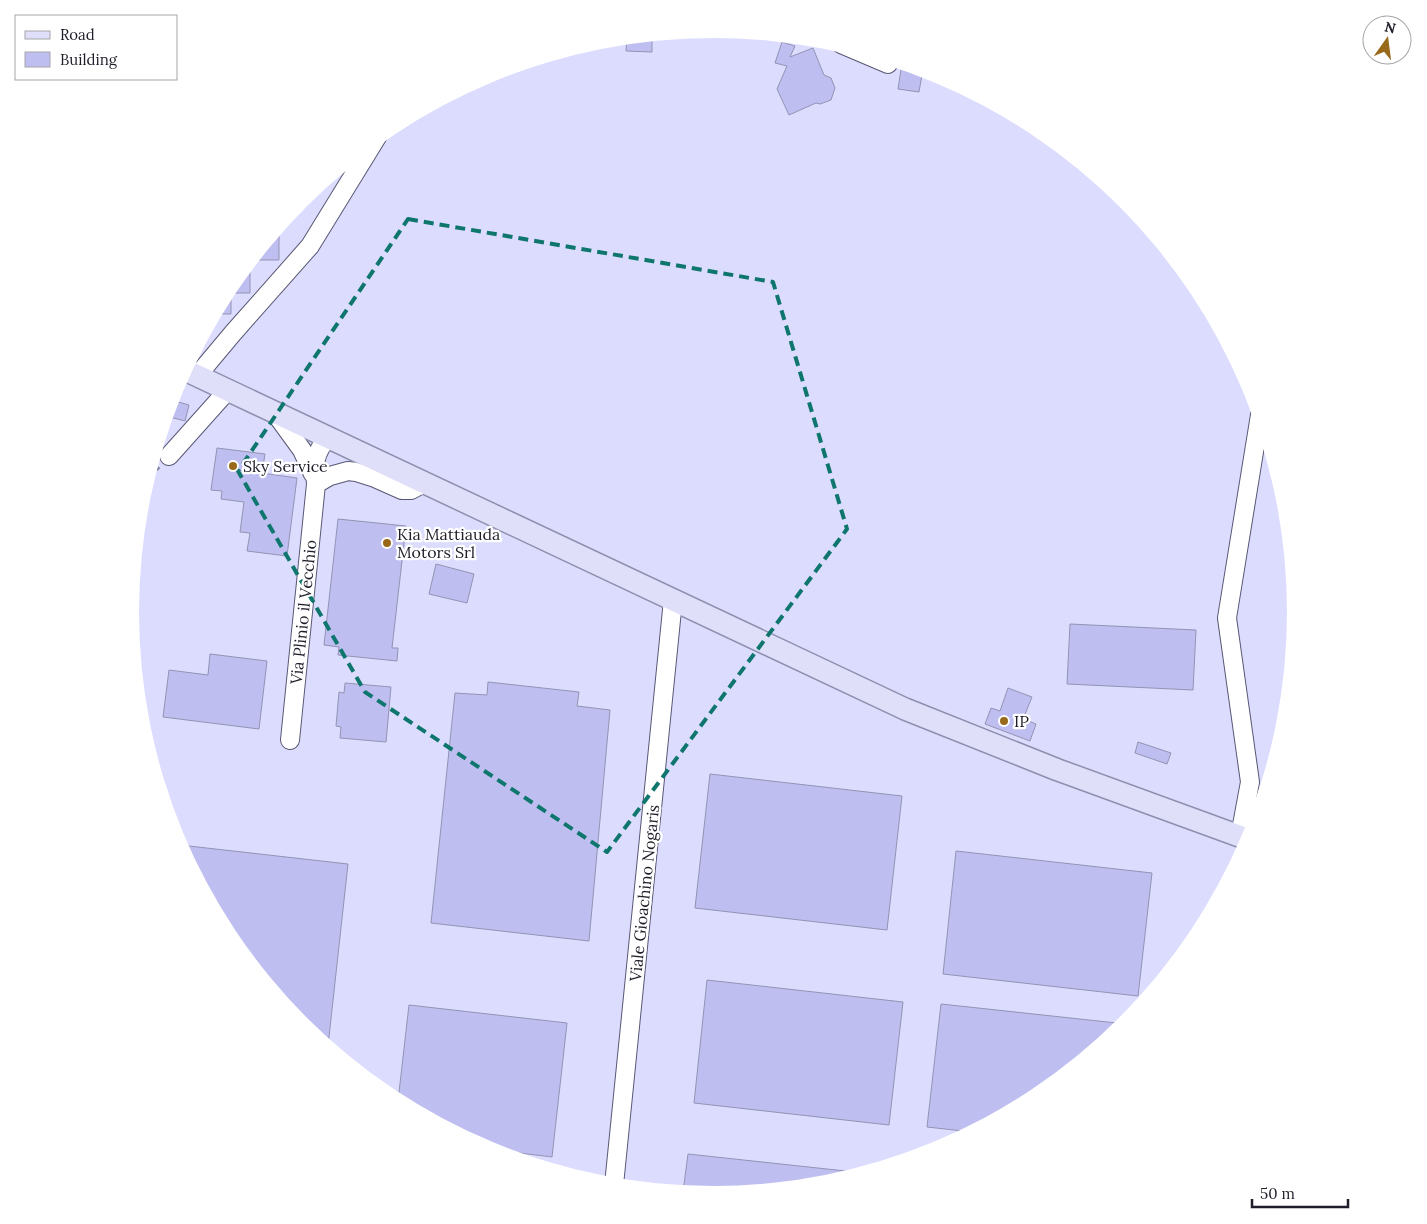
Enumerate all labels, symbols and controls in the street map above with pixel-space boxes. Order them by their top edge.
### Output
legend [15,15,178,80]
north arrow [1362,15,1412,65]
text: N [1383,17,1398,37]
text: Road [60,25,95,44]
text: Building [60,50,118,69]
place label: Sky Service [243,456,328,476]
marker: Sky Service [227,460,239,472]
place label: Kia Mattiauda Motors Srl [397,524,500,562]
marker: Kia Mattiauda Motors Srl [381,537,393,549]
street label: Via Plinio il Vecchio [285,539,321,686]
place label: IP [1014,711,1029,731]
marker: IP [998,715,1010,727]
street label: Viale Gioachino Nogaris [625,804,663,983]
scale bar [1252,1176,1348,1208]
text: 50 m [1260,1184,1295,1203]

